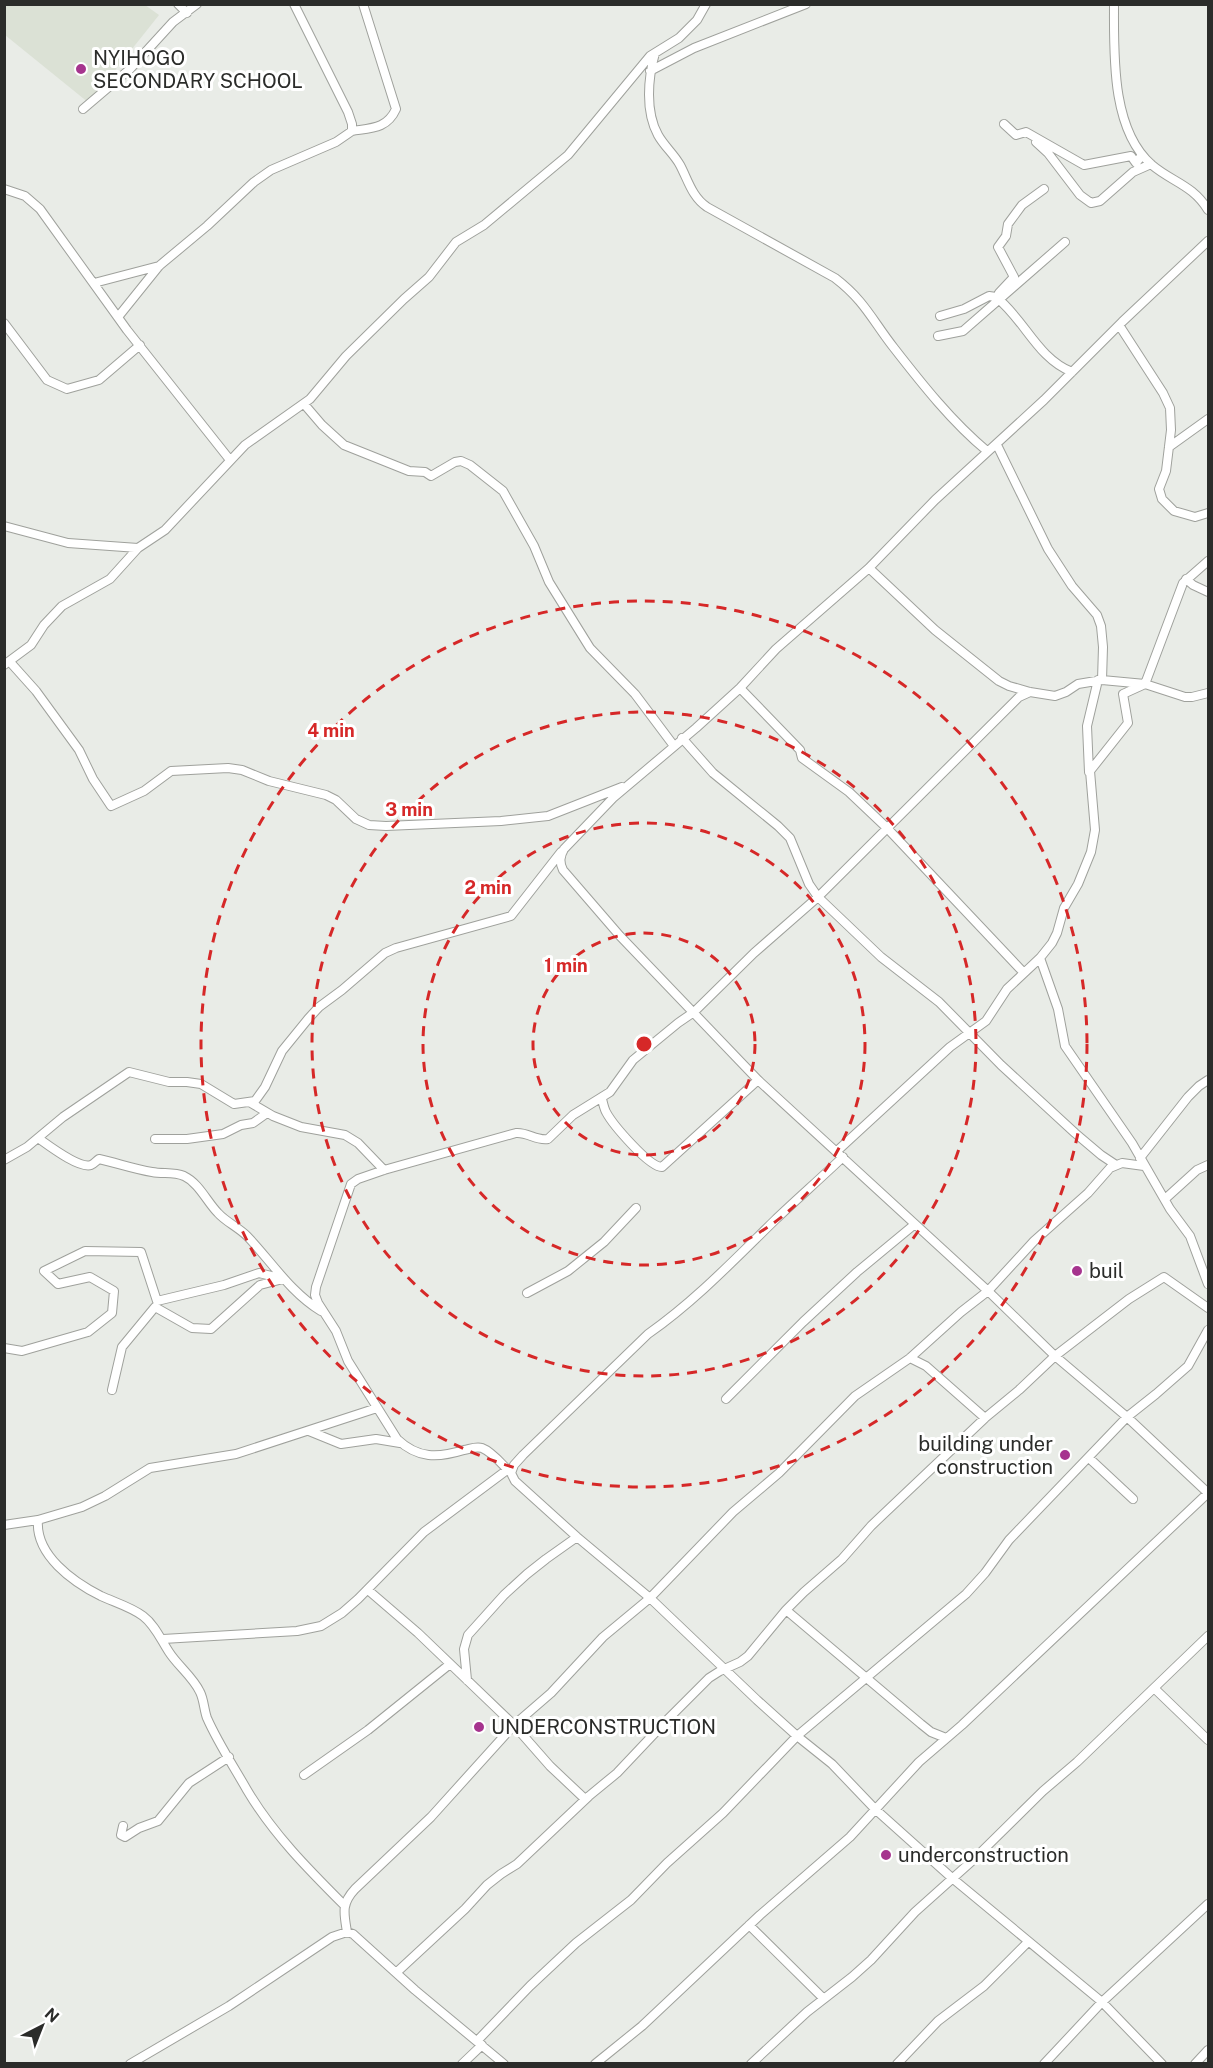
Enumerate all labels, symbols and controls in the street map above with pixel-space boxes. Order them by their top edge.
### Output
place label: NYIHOGO SECONDARY SCHOOL [93,46,303,93]
marker: NYIHOGO SECONDARY SCHOOL [74,62,88,76]
text: 4 min [307,720,355,741]
text: 3 min [385,799,433,820]
text: 2 min [464,877,512,898]
text: 1 min [544,955,588,976]
centre of rings [634,1034,654,1054]
place label: buil [1089,1259,1124,1283]
marker: buil [1070,1264,1084,1278]
place label: building under construction [918,1432,1053,1479]
marker: building under construction [1058,1448,1072,1462]
place label: UNDERCONSTRUCTION [491,1715,716,1739]
marker: UNDERCONSTRUCTION [472,1720,486,1734]
place label: underconstruction [898,1843,1069,1867]
marker: underconstruction [879,1848,893,1862]
north arrow [12,1996,72,2056]
text: N [41,2004,63,2026]

